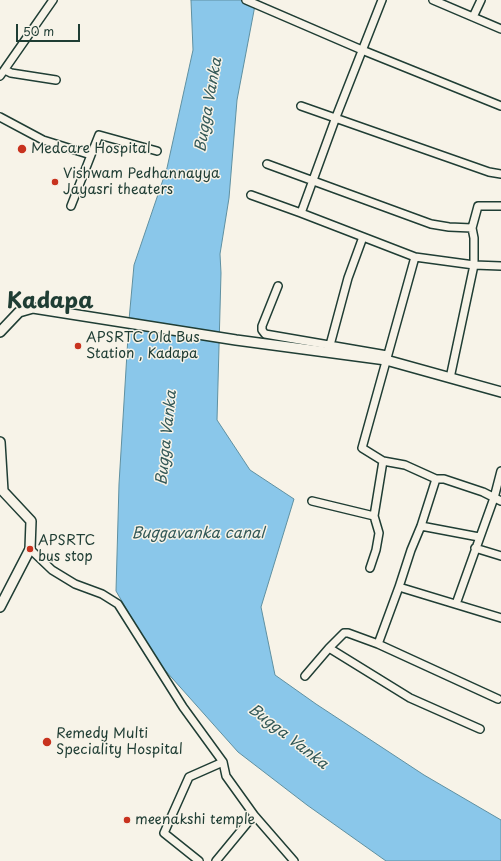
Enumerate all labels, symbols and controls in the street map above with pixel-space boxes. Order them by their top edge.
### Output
scale bar [18,16,82,42]
text: 50 m [23,22,54,40]
water label: Bugga Vanka [192,56,226,154]
place label: Medcare Hospital [31,141,151,157]
marker: Medcare Hospital [16,143,28,155]
place label: Vishwam Pedhannayya Jayasri theaters [63,166,220,198]
marker: Vishwam Pedhannayya Jayasri theaters [50,177,60,187]
district label: Kadapa [7,289,93,315]
place label: APSRTC Old Bus Station , Kadapa [86,330,200,362]
marker: APSRTC Old Bus Station , Kadapa [73,341,83,351]
water label: Bugga Vanka [153,390,181,486]
water label: Buggavanka canal [132,525,264,543]
place label: APSRTC bus stop [38,533,95,566]
marker: APSRTC bus stop [25,544,35,554]
water label: Bugga Vanka [245,701,331,773]
place label: Remedy Multi Speciality Hospital [56,726,183,758]
marker: Remedy Multi Speciality Hospital [41,736,53,748]
place label: meenakshi temple [135,812,255,828]
marker: meenakshi temple [122,815,132,825]

